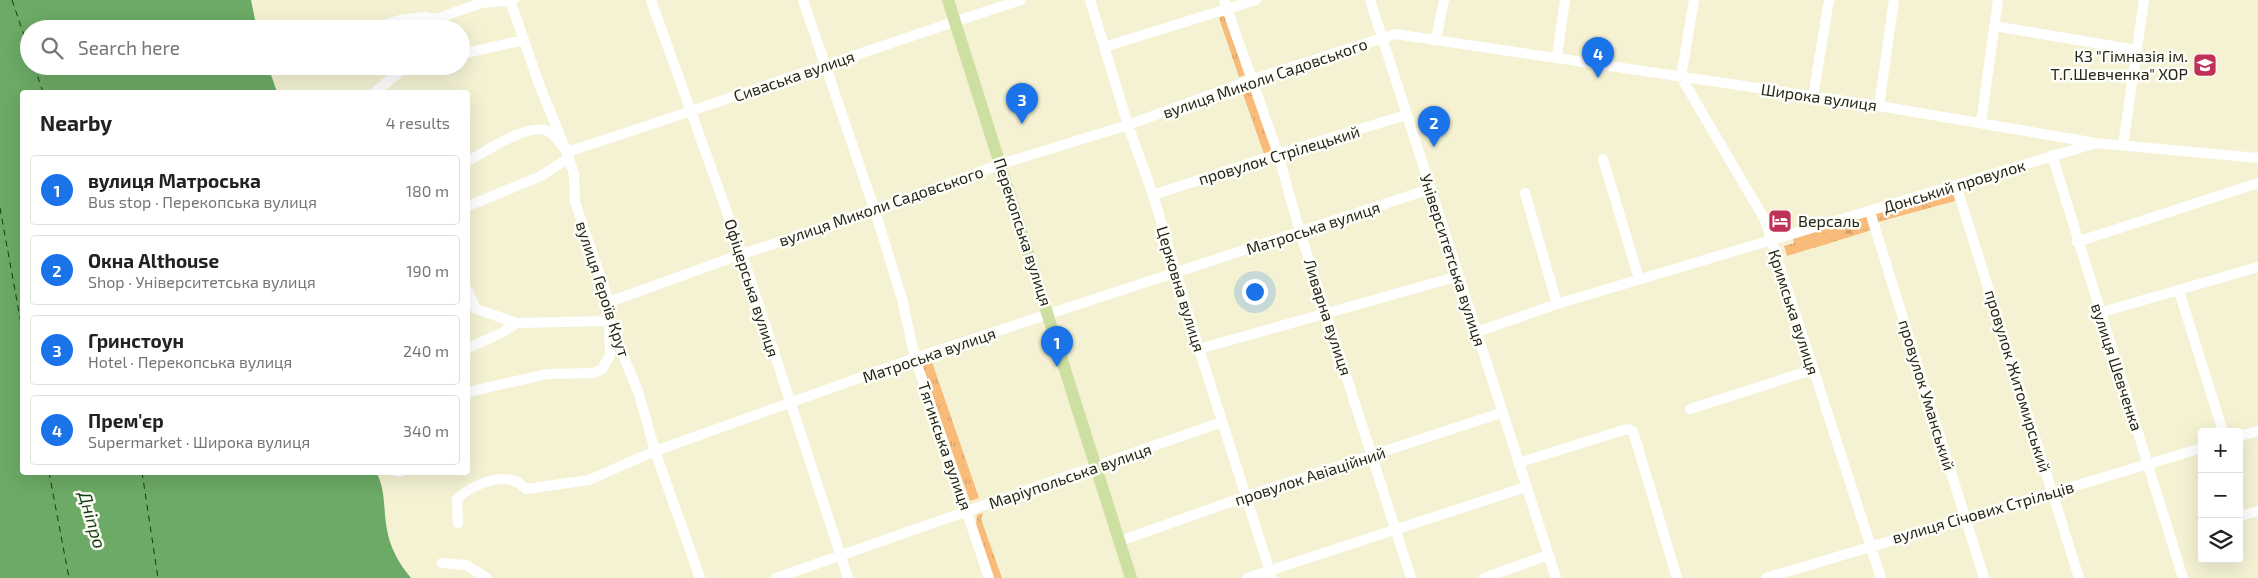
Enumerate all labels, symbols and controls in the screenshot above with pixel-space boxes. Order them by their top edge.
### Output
search box [20,20,470,75]
icon: search [38,34,66,62]
street label: вулиця Миколи Садовського [1160,34,1370,122]
text: Search here [78,36,180,59]
pin: 4 [1582,37,1614,78]
street label: Сиваська вулиця [731,46,857,106]
place label: КЗ "Гімназія ім. Т.Г.Шевченка" ХОР [2051,46,2188,83]
school or university icon: КЗ "Гімназія ім. Т.Г.Шевченка" ХОР [2192,52,2218,78]
street label: Широка вулиця [1760,79,1878,115]
pin: 3 [1006,83,1038,124]
pin: 2 [1418,106,1450,147]
text: Nearby [40,110,112,135]
text: 4 results [386,113,450,132]
street label: провулок Стрілецький [1196,121,1362,189]
street label: Перекопська вулиця [990,155,1056,309]
street label: Донський провулок [1880,155,2028,217]
street label: вулиця Миколи Садовського [776,162,986,250]
text: вулиця Матроська [88,169,261,192]
street label: Університетська вулиця [1416,171,1490,349]
text: 1 [54,181,60,200]
text: 180 m [406,181,449,200]
text: Bus stop · Перекопська вулиця [88,192,317,211]
street label: Матроська вулиця [1244,197,1382,259]
hotel icon: Версаль [1767,208,1793,234]
place label: Версаль [1798,211,1860,230]
street label: Офіцерська вулиця [720,216,784,360]
street label: вулиця Героїв Крут [572,219,634,359]
street label: Церковна вулиця [1152,224,1210,354]
street label: Кримська вулиця [1764,247,1824,377]
text: Окна Althouse [88,249,219,272]
street label: Ливарна вулиця [1300,256,1356,378]
text: 2 [52,261,62,280]
text: 190 m [406,261,449,280]
text: Shop · Університетська вулиця [88,272,316,291]
your location [1242,279,1268,305]
street label: провулок Житомирський [1981,287,2055,475]
street label: вулиця Шевченка [2087,301,2147,433]
street label: провулок Уманський [1895,317,1959,473]
street label: Матроська вулиця [860,323,998,387]
pin: 1 [1041,326,1073,367]
text: Гринстоун [88,329,184,352]
text: 3 [52,341,62,360]
text: 240 m [403,341,449,360]
text: Hotel · Перекопська вулиця [88,352,292,371]
street label: Тягинська вулиця [914,379,976,513]
text: Прем'єр [88,409,164,432]
text: 4 [52,421,62,440]
text: 340 m [403,421,449,440]
map controls [2198,428,2243,563]
button: + [2198,428,2243,473]
text: Supermarket · Широка вулиця [88,432,310,451]
street label: Маріупольська вулиця [986,439,1154,513]
street label: провулок Авіаційний [1232,442,1388,510]
button: − [2198,473,2243,518]
street label: вулиця Січових Стрільців [1890,476,2076,548]
water label: Дніпро [74,488,112,551]
button: layers [2198,518,2243,563]

